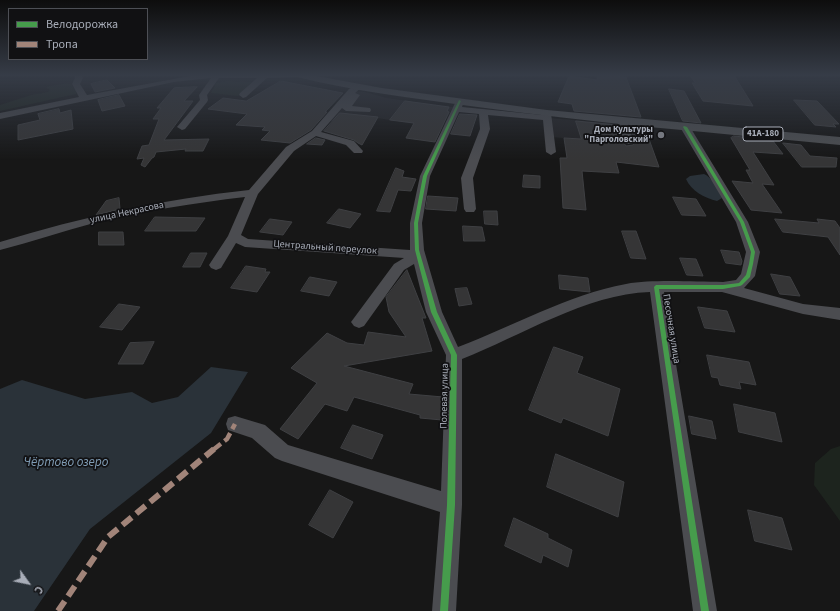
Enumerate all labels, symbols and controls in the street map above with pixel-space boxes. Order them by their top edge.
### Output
legend [8,8,148,60]
text: Велодорожка [46,16,118,33]
text: Тропа [46,36,78,53]
place label: Дом Культуры "Парголовский" [584,125,653,146]
road number: 41А-180 [743,127,783,141]
marker: Дом Культуры "Парголовский" [656,130,666,140]
street label: улица Некрасова [89,199,165,227]
street label: Центральный переулок [273,238,377,258]
street label: Песочная улица [660,293,682,365]
street label: Полевая улица [438,363,452,429]
water label: Чёртово озеро [24,455,108,471]
north arrow [8,563,48,603]
text: С [30,583,47,597]

